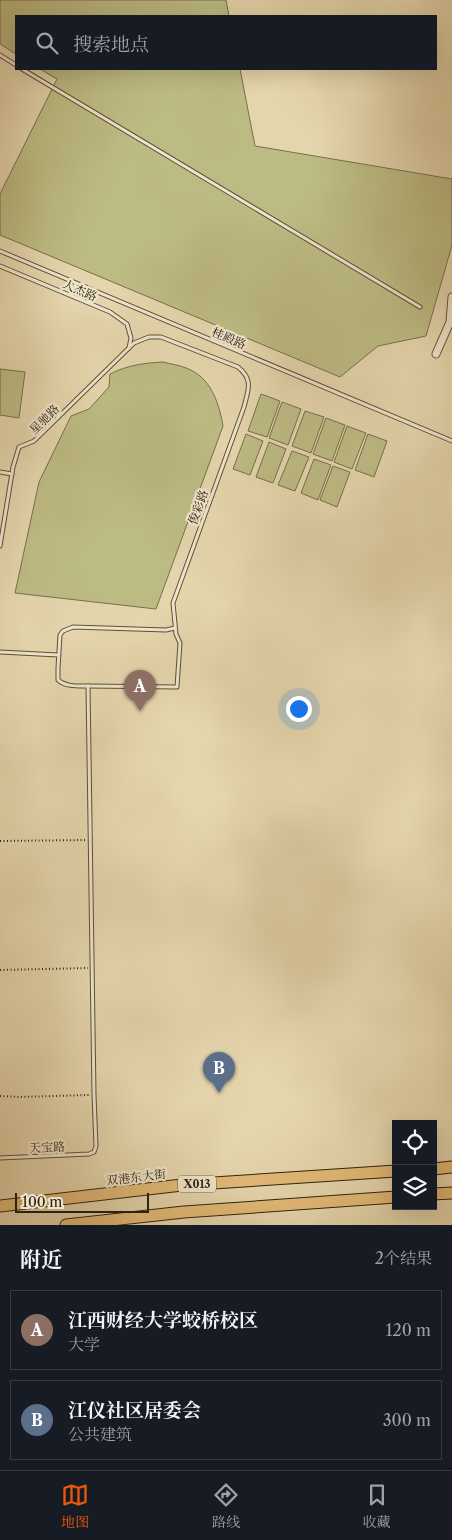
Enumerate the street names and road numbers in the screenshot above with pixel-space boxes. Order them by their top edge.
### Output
street label: 人杰路 [60,276,100,304]
street label: 桂殿路 [209,324,249,352]
street label: 星驰路 [26,401,62,437]
street label: 俊彩路 [185,488,211,526]
street label: 天宝路 [29,1139,65,1155]
street label: 双港东大街 [105,1166,168,1188]
road number: X013 [178,1176,216,1192]

